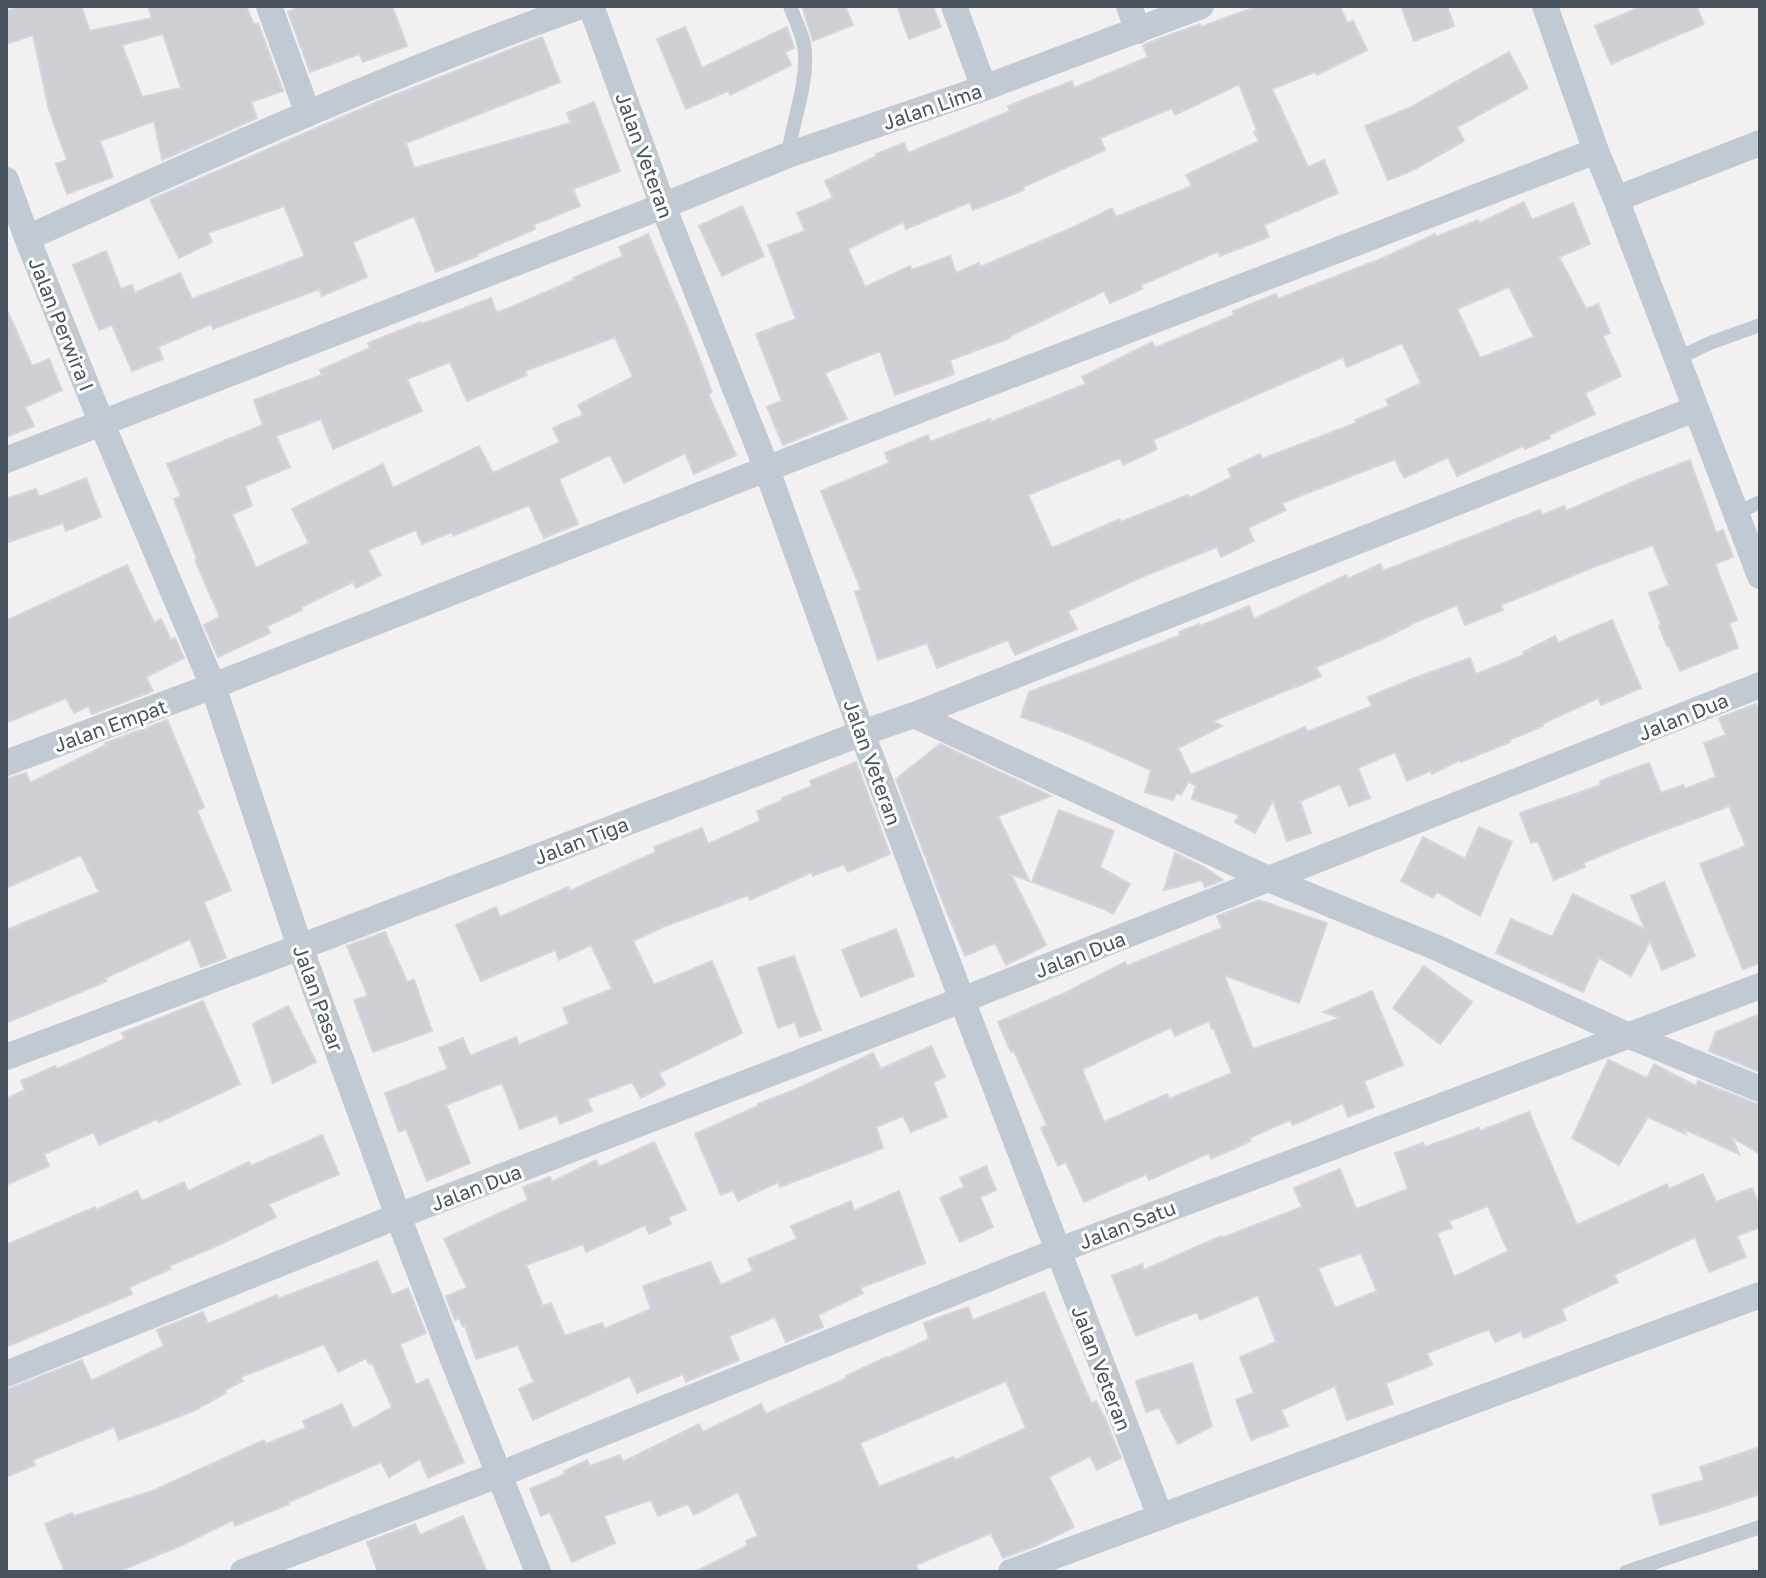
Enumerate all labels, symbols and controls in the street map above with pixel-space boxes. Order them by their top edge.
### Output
street label: Jalan Lima [879,78,985,134]
street label: Jalan Veteran [611,89,679,221]
street label: Jalan Perwira I [24,254,100,394]
street label: Jalan Dua [1635,687,1731,745]
street label: Jalan Empat [50,693,170,757]
street label: Jalan Veteran [839,696,907,828]
street label: Jalan Tiga [531,811,631,869]
street label: Jalan Dua [1031,926,1129,982]
street label: Jalan Pasar [289,942,349,1055]
street label: Jalan Dua [427,1159,525,1215]
street label: Jalan Satu [1075,1195,1179,1253]
street label: Jalan Veteran [1067,1302,1137,1434]

